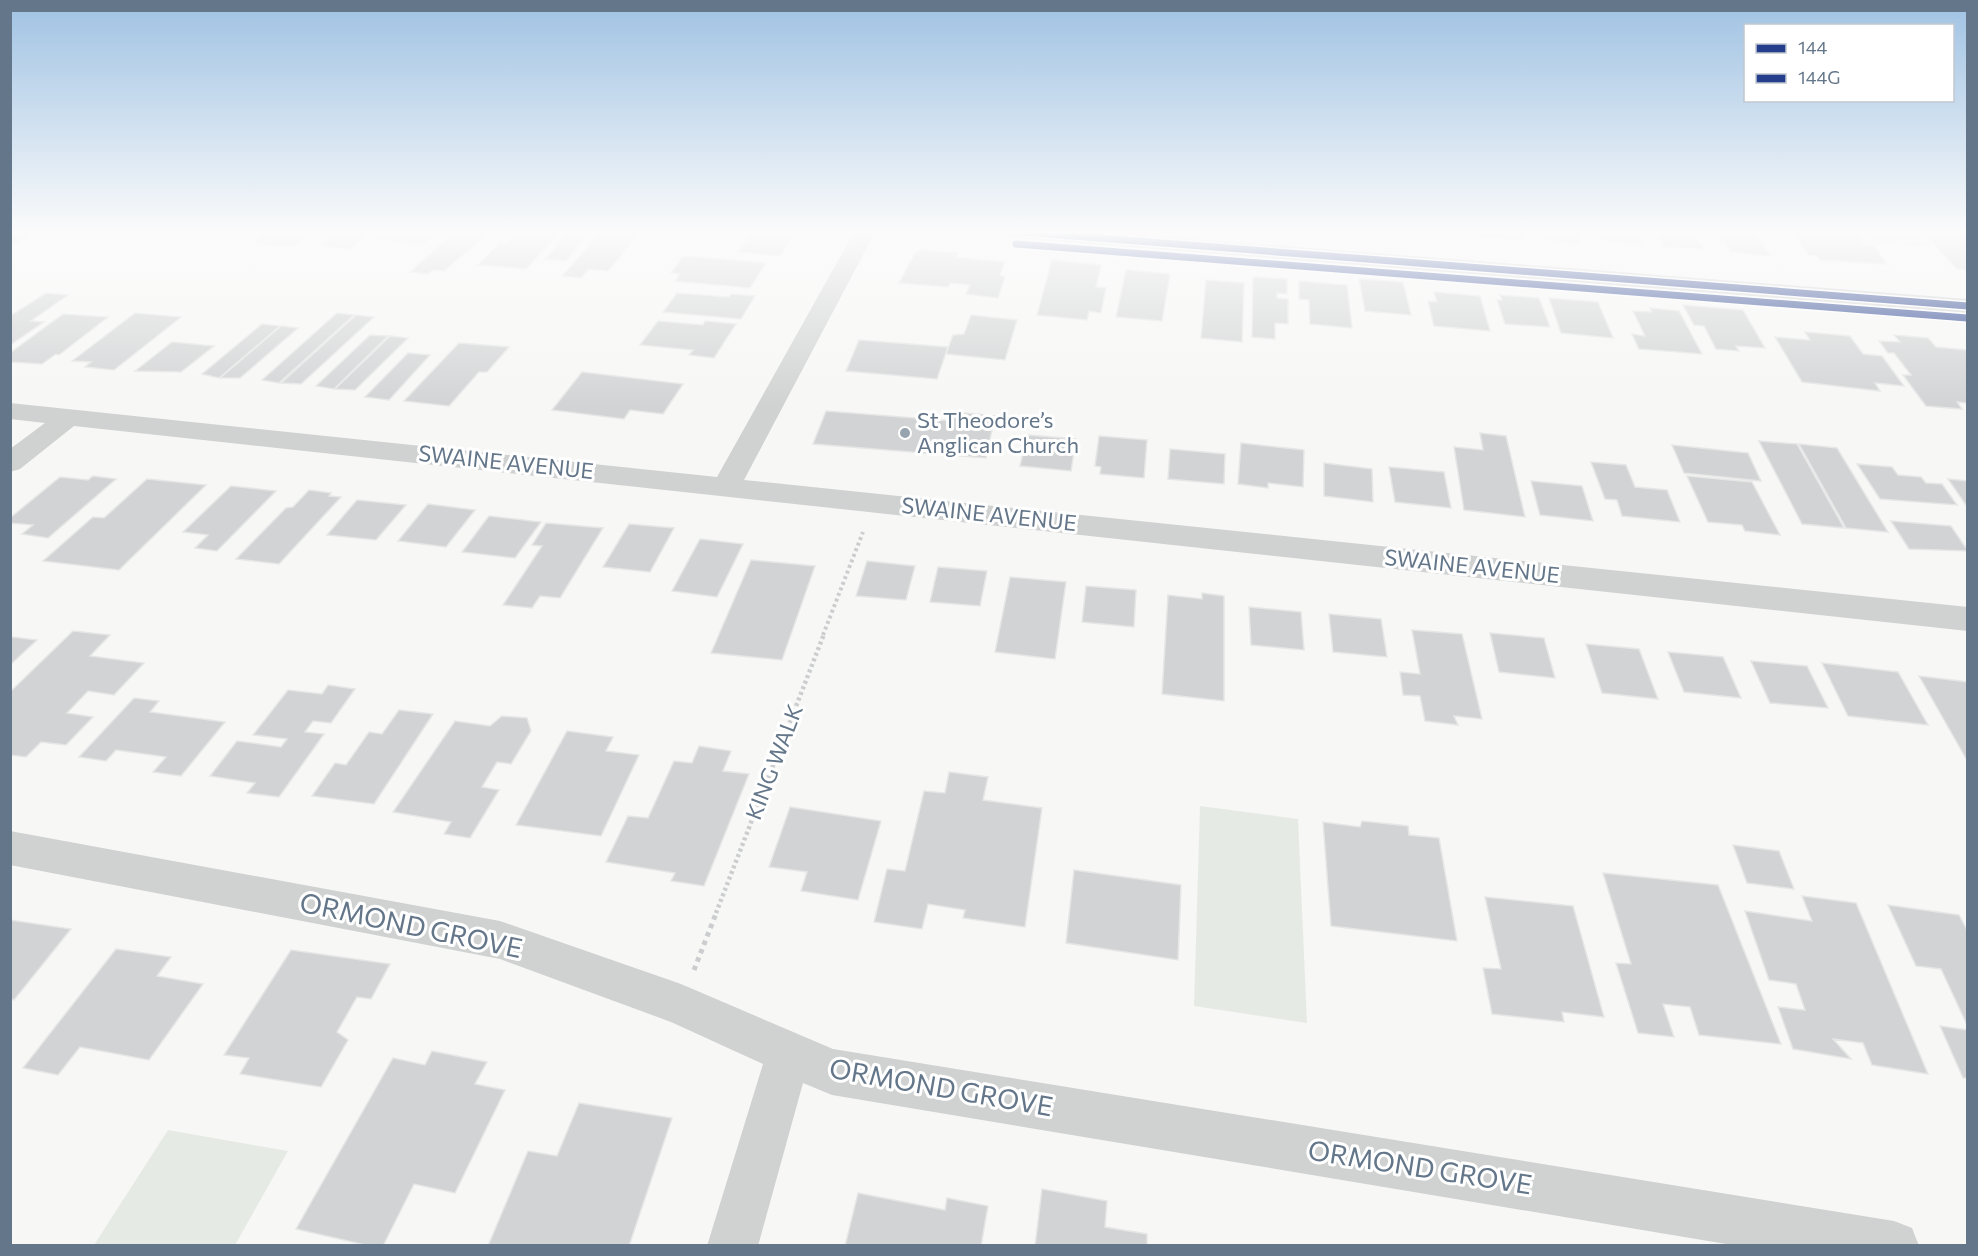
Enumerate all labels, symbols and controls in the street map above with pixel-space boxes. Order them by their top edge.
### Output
legend [1744,24,1954,102]
text: 144 [1798,36,1827,58]
text: 144G [1798,66,1841,88]
place label: St Theodore’s Anglican Church [917,406,1079,458]
marker: St Theodore’s Anglican Church [898,426,912,440]
street label: SWAINE AVENUE [417,439,595,484]
street label: SWAINE AVENUE [900,491,1078,536]
street label: SWAINE AVENUE [1383,543,1561,588]
street label: KING WALK [739,700,808,823]
street label: ORMOND GROVE [297,885,526,964]
street label: ORMOND GROVE [827,1051,1056,1122]
street label: ORMOND GROVE [1306,1133,1535,1201]

